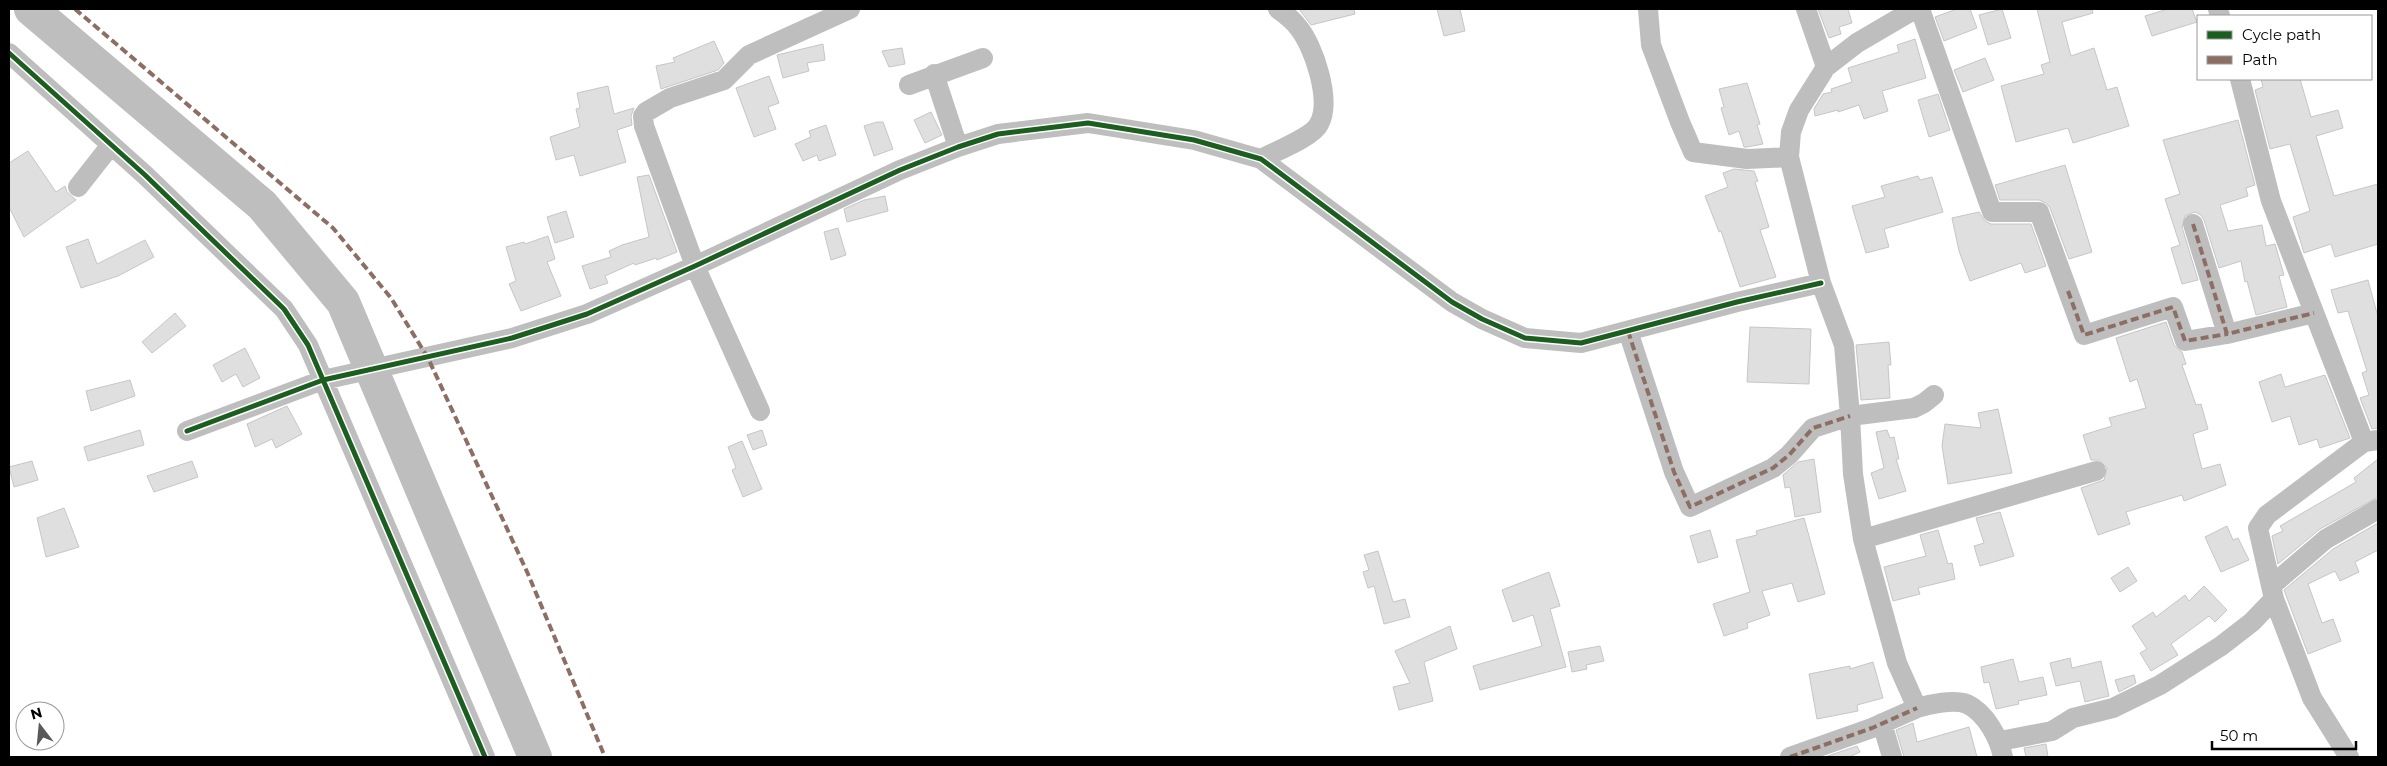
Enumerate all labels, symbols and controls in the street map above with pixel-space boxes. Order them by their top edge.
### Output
legend [2197,15,2372,80]
text: Cycle path [2242,25,2321,44]
text: Path [2242,50,2278,69]
north arrow [15,701,65,751]
text: N [28,703,44,724]
scale bar [2212,718,2356,750]
text: 50 m [2220,726,2258,745]

